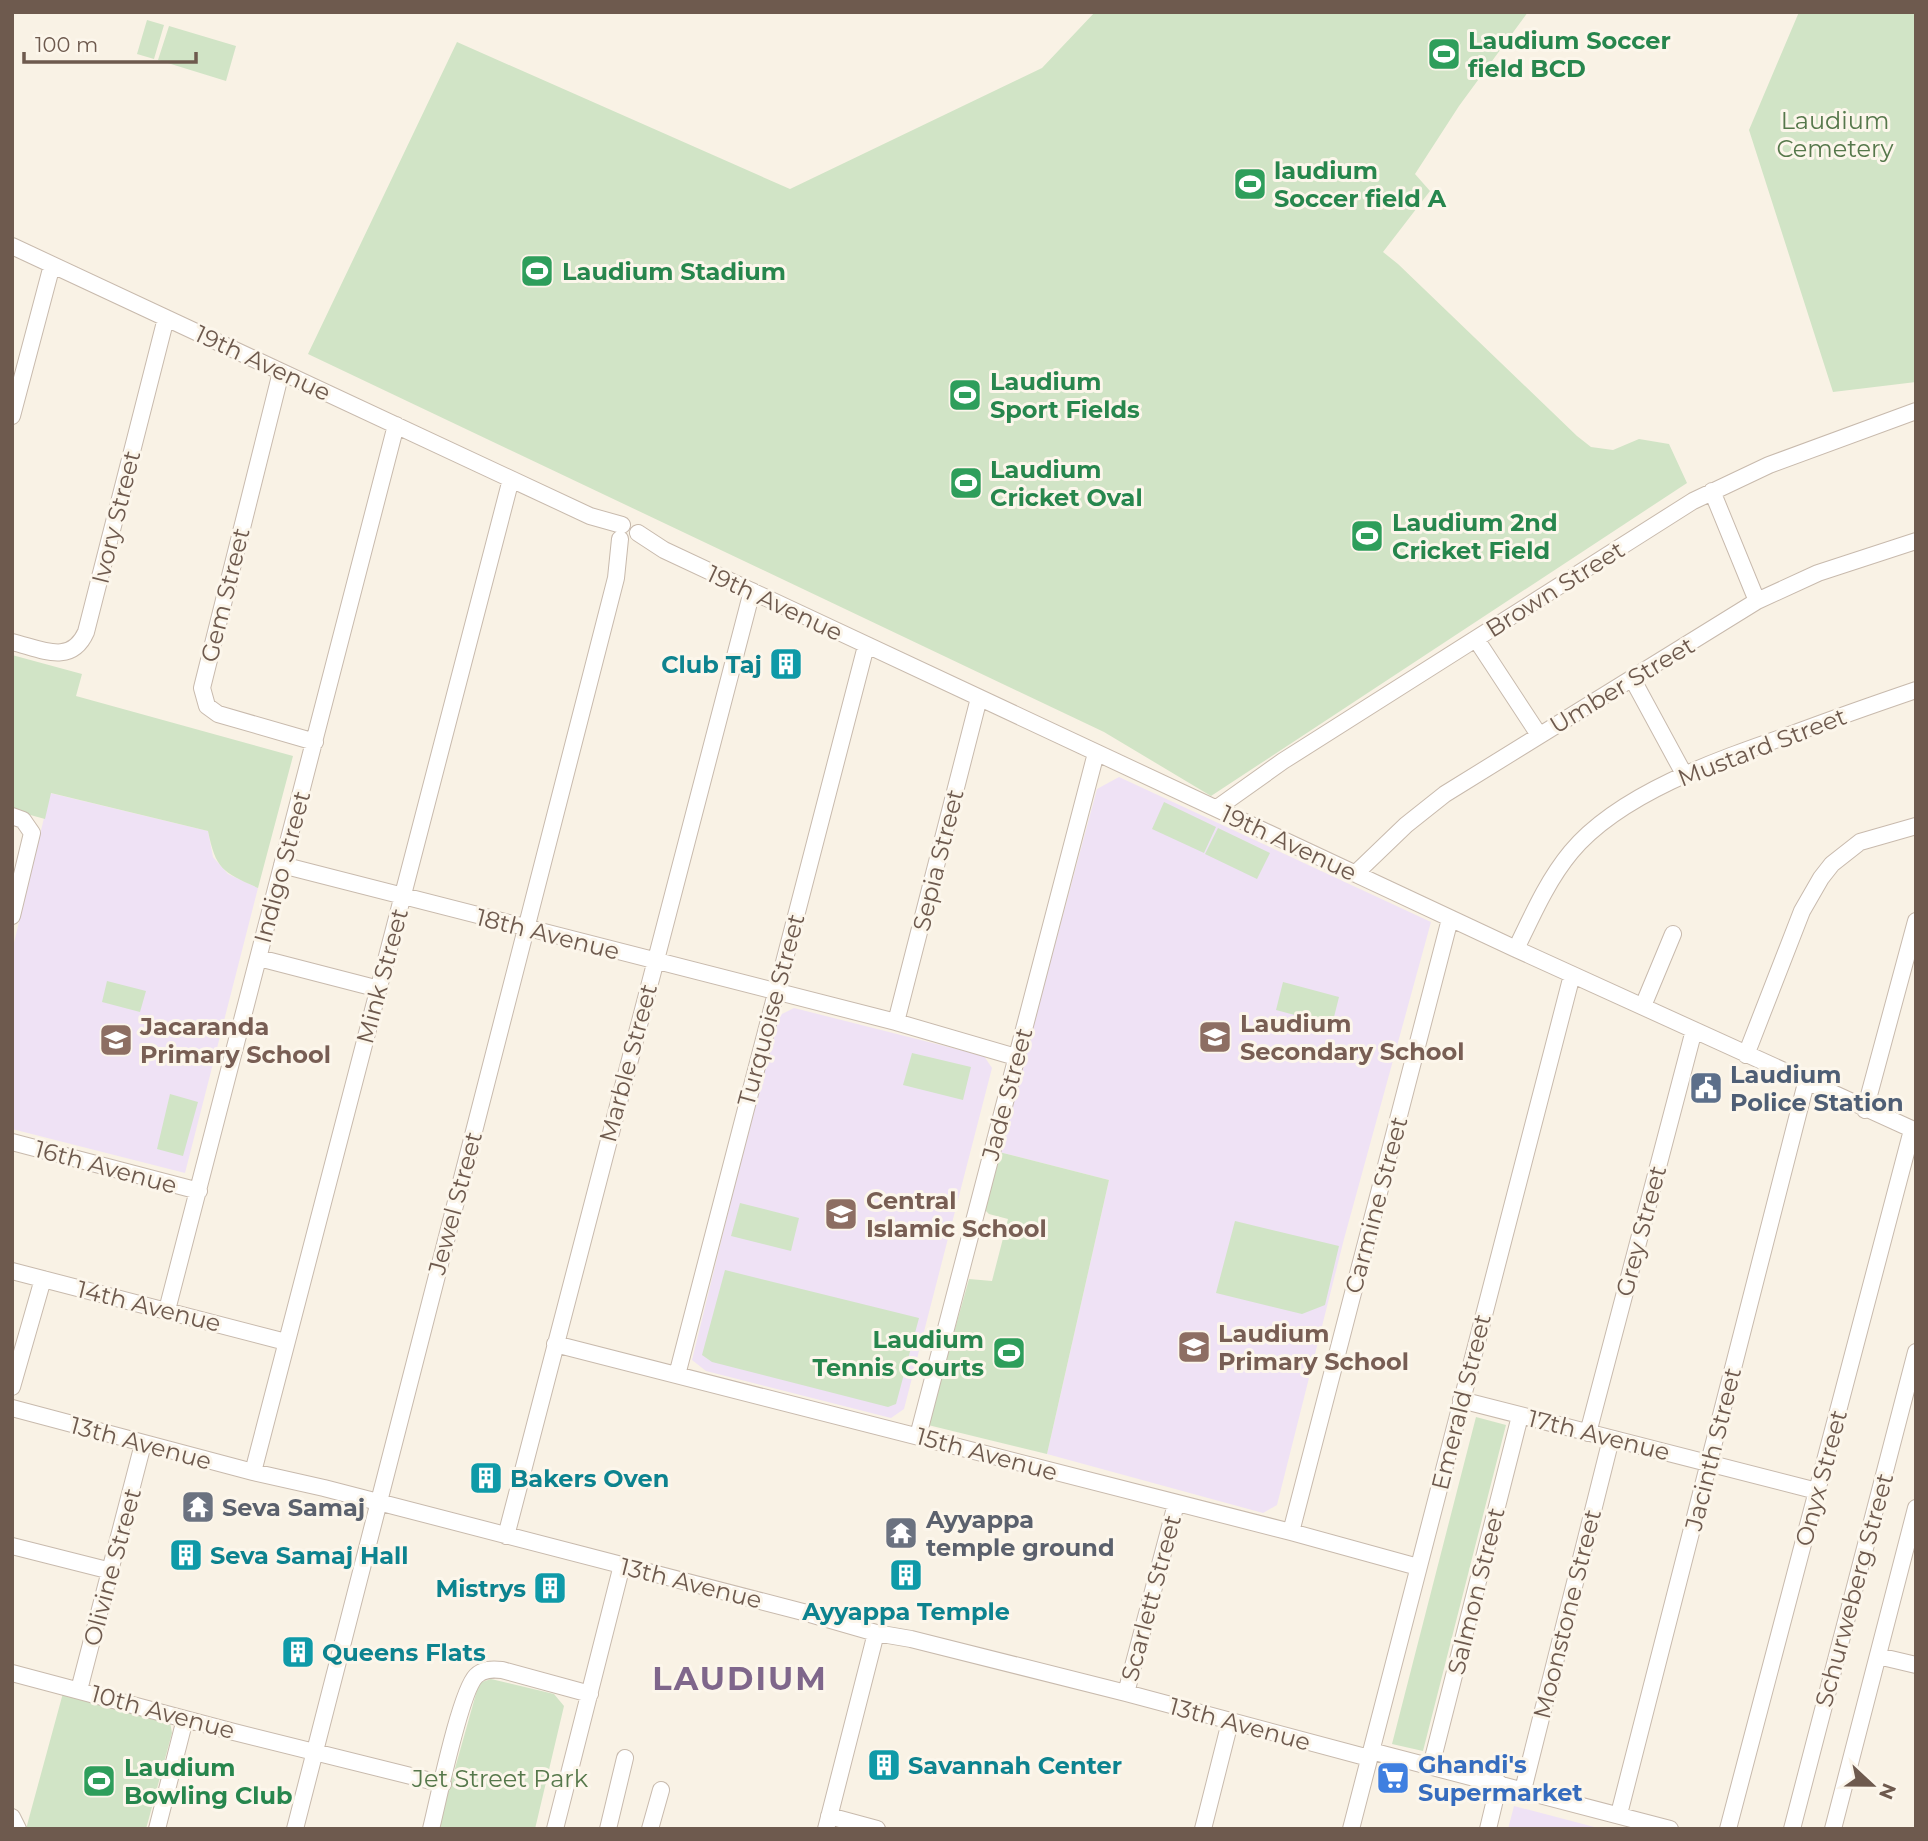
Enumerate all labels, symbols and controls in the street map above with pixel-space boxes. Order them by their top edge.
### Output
scale bar [24,21,196,65]
place label: Laudium Soccer field BCD [1468,26,1671,83]
text: 100 m [35,32,98,57]
sports icon: Laudium Soccer field BCD [1425,35,1463,73]
park label: Laudium Cemetery [1776,106,1894,163]
place label: laudium Soccer field A [1274,156,1447,213]
sports icon: laudium Soccer field A [1231,165,1269,203]
sports icon: Laudium Stadium [518,252,556,290]
place label: Laudium Stadium [562,257,786,286]
street label: 19th Avenue [191,319,335,407]
place label: Laudium Sport Fields [990,367,1140,424]
sports icon: Laudium Sport Fields [946,376,984,414]
street label: Ivory Street [85,447,147,587]
place label: Laudium Cricket Oval [990,455,1143,512]
sports icon: Laudium Cricket Oval [947,464,985,502]
place label: Laudium 2nd Cricket Field [1392,508,1558,565]
sports icon: Laudium 2nd Cricket Field [1348,517,1386,555]
street label: Gem Street [194,525,256,665]
street label: Brown Street [1480,535,1630,643]
street label: 19th Avenue [703,559,847,647]
street label: Umber Street [1544,630,1700,740]
building icon: Club Taj [767,645,805,683]
place label: Club Taj [661,650,762,679]
street label: Mustard Street [1673,701,1851,793]
street label: Sepia Street [906,786,970,934]
street label: Indigo Street [248,787,316,946]
street label: 19th Avenue [1217,799,1361,887]
street label: 18th Avenue [473,902,623,966]
street label: Mink Street [350,905,414,1047]
street label: Turquoise Street [731,910,811,1109]
street label: Marble Street [593,980,663,1145]
place label: Laudium Secondary School [1240,1009,1465,1066]
place label: Jacaranda Primary School [139,1012,331,1069]
school or university icon: Laudium Secondary School [1196,1018,1234,1056]
school or university icon: Jacaranda Primary School [97,1021,135,1059]
street label: Jade Street [975,1024,1039,1164]
place label: Laudium Police Station [1730,1060,1904,1117]
public building icon: Laudium Police Station [1687,1069,1725,1107]
street label: Carmine Street [1338,1113,1414,1297]
street label: Jewel Street [422,1128,488,1279]
street label: 16th Avenue [32,1134,180,1200]
street label: Grey Street [1610,1162,1672,1300]
place label: Central Islamic School [866,1186,1047,1243]
school or university icon: Central Islamic School [822,1195,860,1233]
street label: 14th Avenue [74,1274,224,1338]
street label: Emerald Street [1425,1311,1497,1493]
place label: Laudium Primary School [1218,1319,1409,1376]
place label: Laudium Tennis Courts [812,1325,984,1382]
school or university icon: Laudium Primary School [1175,1328,1213,1366]
sports icon: Laudium Tennis Courts [990,1334,1028,1372]
street label: Jacinth Street [1678,1364,1747,1535]
street label: 17th Avenue [1525,1403,1673,1467]
street label: Onyx Street [1789,1406,1853,1549]
street label: 13th Avenue [67,1410,215,1476]
street label: 15th Avenue [913,1421,1061,1487]
building icon: Bakers Oven [467,1459,505,1497]
place label: Bakers Oven [510,1464,669,1493]
street label: Schurweberg Street [1809,1470,1899,1710]
street label: Olivine Street [77,1485,147,1649]
temple icon: Seva Samaj [179,1488,217,1526]
place label: Seva Samaj [222,1493,365,1522]
street label: Salmon Street [1441,1504,1511,1677]
place label: Ayyappa temple ground [925,1505,1115,1562]
street label: Moonstone Street [1527,1506,1607,1722]
street label: Scarlett Street [1115,1512,1187,1684]
temple icon: Ayyappa temple ground [882,1514,920,1552]
building icon: Seva Samaj Hall [167,1536,205,1574]
place label: Seva Samaj Hall [210,1541,409,1570]
street label: 13th Avenue [617,1551,765,1615]
building icon: Ayyappa Temple [887,1556,925,1594]
building icon: Mistrys [531,1569,569,1607]
place label: Mistrys [435,1574,526,1603]
place label: Ayyappa Temple [801,1597,1010,1626]
building icon: Queens Flats [279,1633,317,1671]
place label: Queens Flats [322,1638,486,1667]
district label: LAUDIUM [652,1659,828,1698]
street label: 10th Avenue [88,1679,238,1745]
street label: 13th Avenue [1166,1691,1314,1757]
building icon: Savannah Center [865,1746,903,1784]
place label: Ghandi's Supermarket [1418,1750,1583,1807]
north arrow [1837,1750,1907,1820]
place label: Savannah Center [908,1751,1122,1780]
place label: Laudium Bowling Club [124,1753,293,1810]
supermarket icon: Ghandi's Supermarket [1374,1759,1412,1797]
sports icon: Laudium Bowling Club [80,1762,118,1800]
park label: Jet Street Park [411,1764,589,1793]
text: N [1874,1780,1901,1803]

